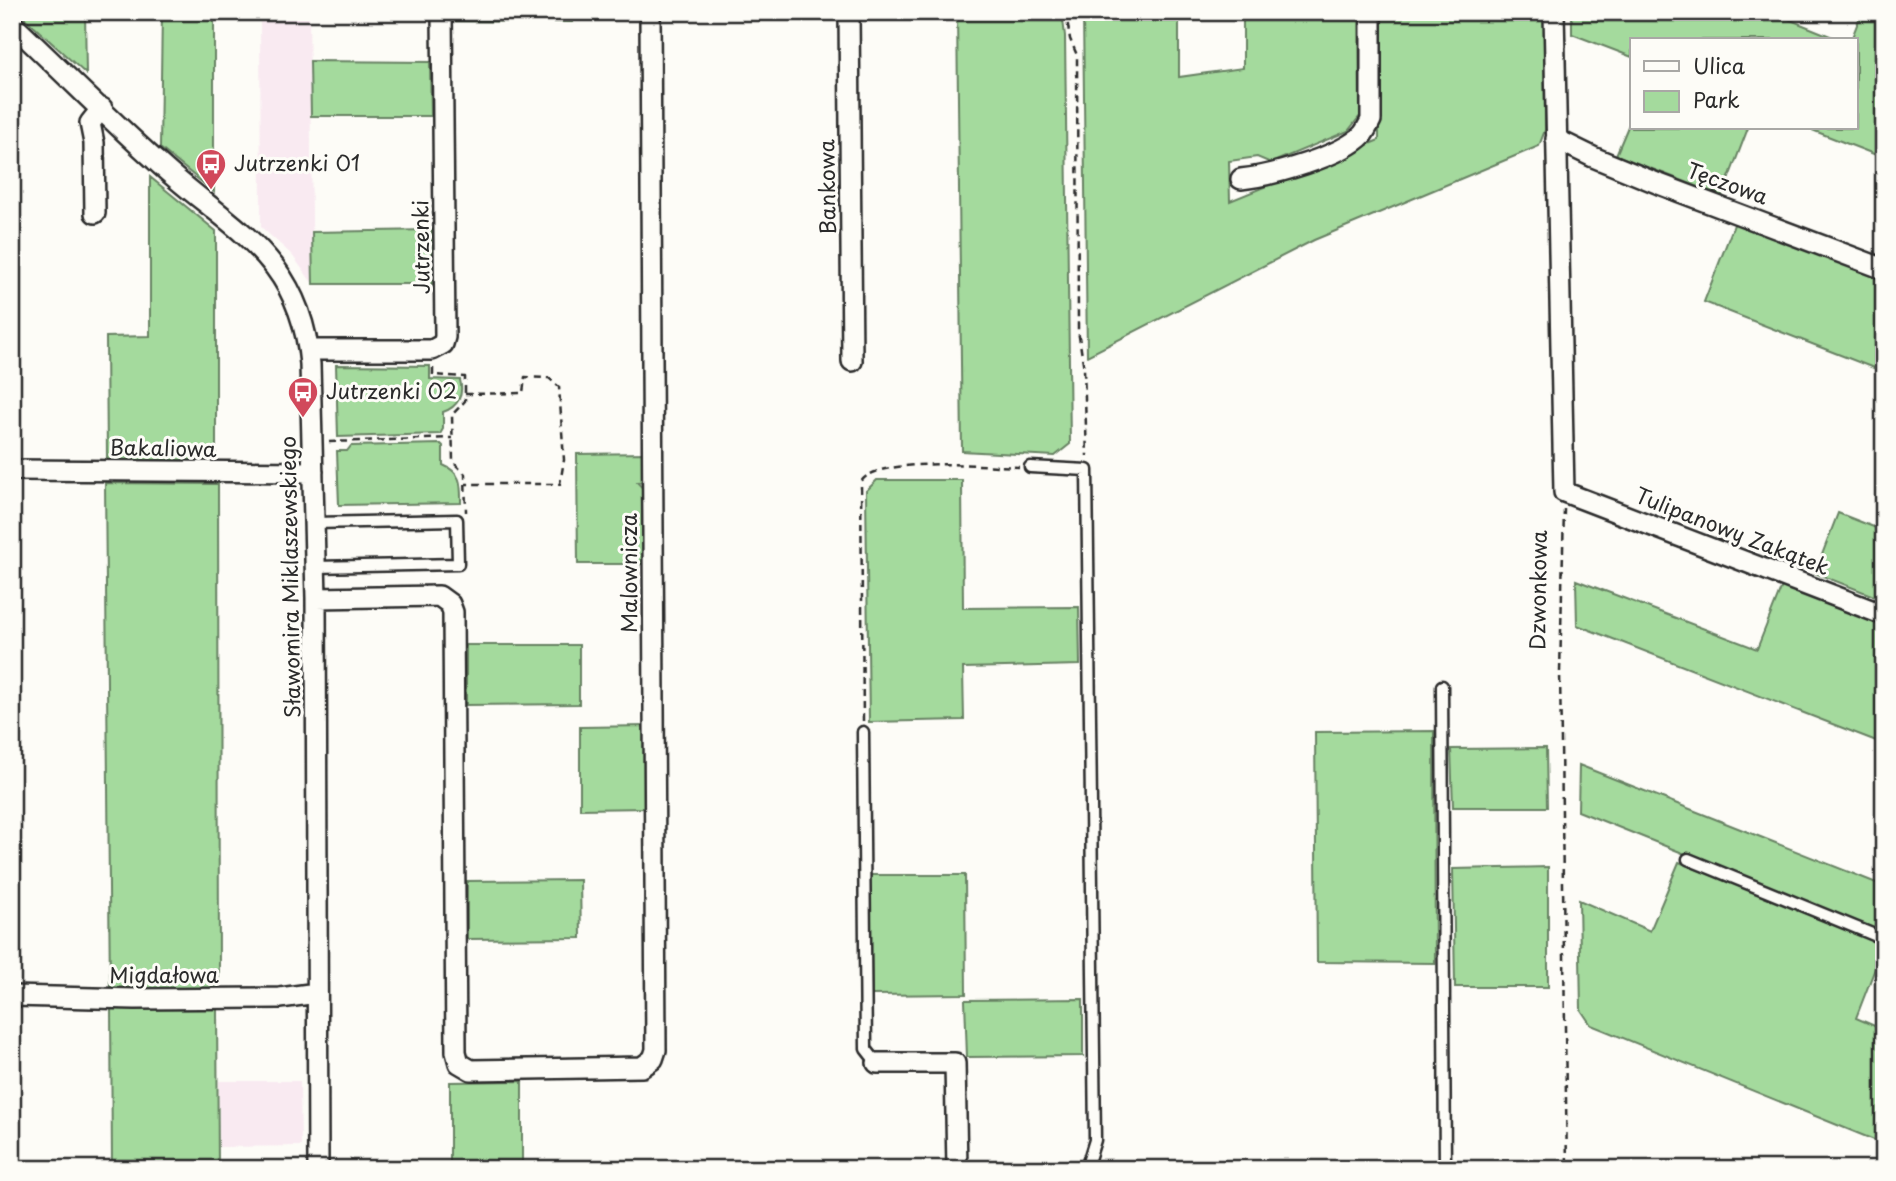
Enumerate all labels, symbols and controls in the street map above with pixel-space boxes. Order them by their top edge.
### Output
legend [1630,38,1857,130]
text: Ulica [1693,49,1746,81]
text: Park [1693,83,1740,115]
street label: Bankowa [809,139,843,235]
place label: Jutrzenki 01 [234,146,360,178]
bus stop icon: Jutrzenki 01 [194,147,228,191]
street label: Tęczowa [1683,153,1773,212]
street label: Jutrzenki [403,200,437,294]
place label: Jutrzenki 02 [326,374,457,406]
bus stop icon: Jutrzenki 02 [286,375,320,419]
street label: Bakaliowa [109,430,217,464]
street label: Sławomira Miklaszewskiego [271,436,307,718]
street label: Tulipanowy Zakątek [1631,478,1835,582]
street label: Malownicza [612,513,644,633]
street label: Dzwonkowa [1520,530,1554,650]
street label: Migdałowa [109,958,219,990]

